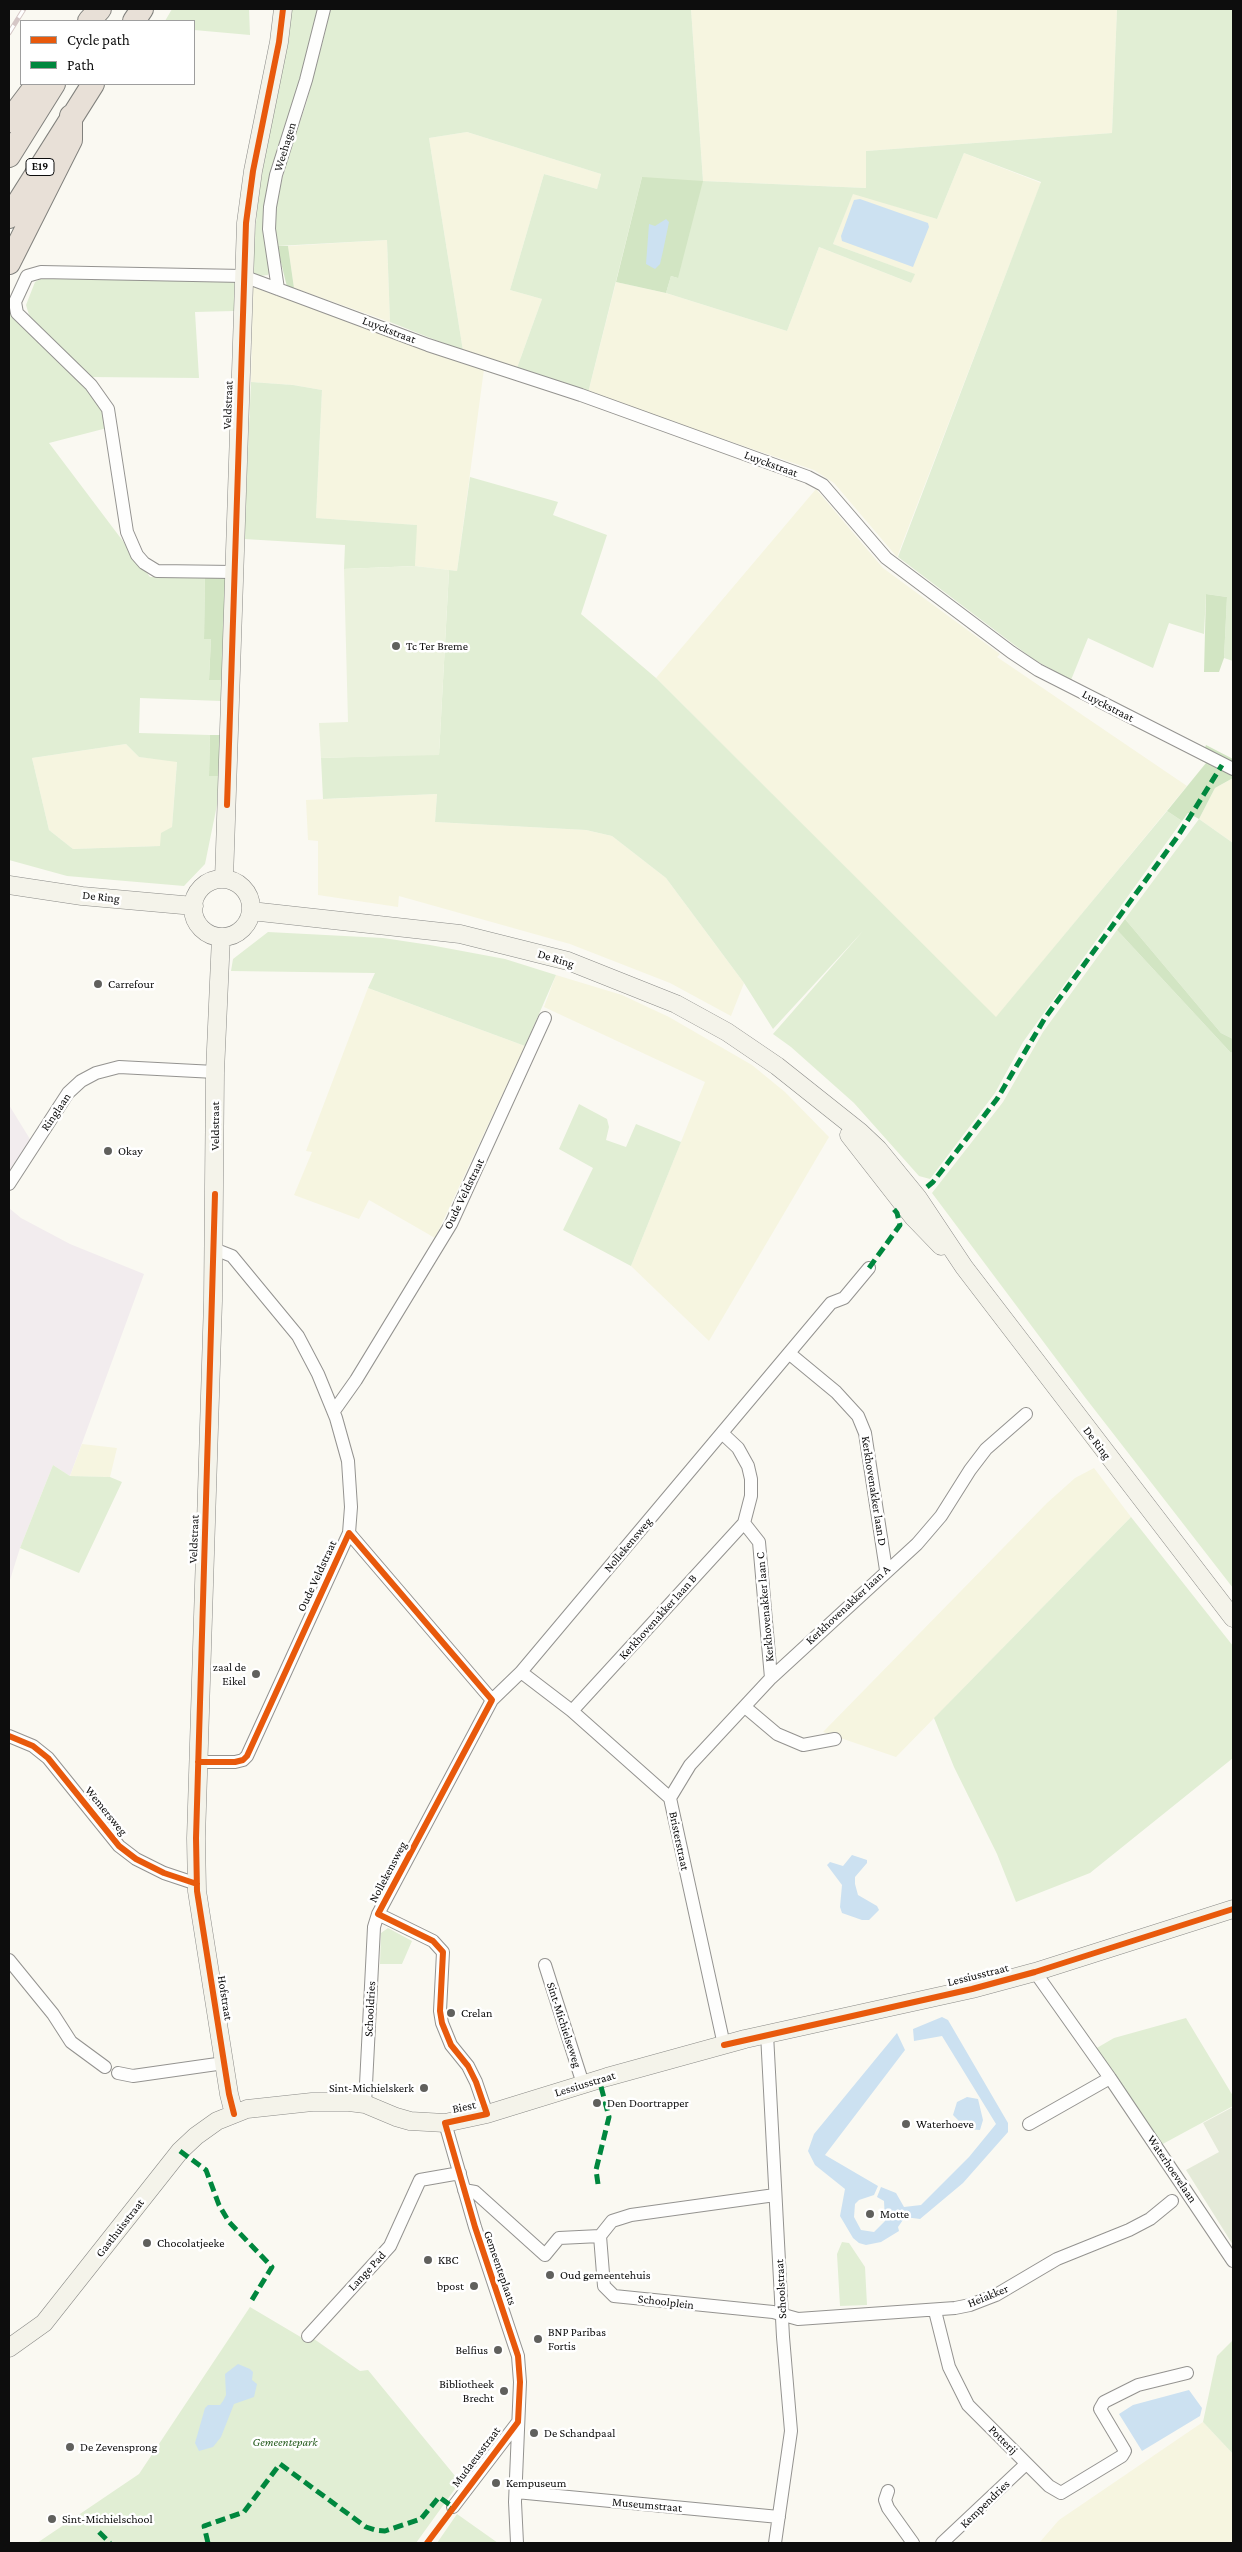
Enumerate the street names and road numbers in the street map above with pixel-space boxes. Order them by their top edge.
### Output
street label: Weehagen [271,121,299,173]
road number: E19 [26,158,54,176]
street label: Luyckstraat [360,313,418,347]
street label: Veldstraat [220,380,236,430]
street label: Luyckstraat [742,448,800,480]
street label: Luyckstraat [1080,687,1136,725]
street label: De Ring [82,888,120,906]
street label: De Ring [536,947,576,971]
street label: Ringlaan [38,1090,74,1134]
street label: Veldstraat [208,1102,222,1150]
street label: Oude Veldstraat [441,1156,487,1232]
street label: De Ring [1080,1424,1114,1462]
street label: Kerkhovenakker laan D [858,1435,890,1547]
street label: Veldstraat [186,1514,202,1564]
street label: Nollekensweg [601,1515,655,1575]
street label: Oude Veldstraat [294,1538,340,1614]
street label: Kerkhovenakker laan C [753,1551,777,1663]
street label: Kerkhovenakker laan A [803,1562,893,1648]
street label: Kerkhovenakker laan B [616,1571,700,1663]
street label: Wemersweg [82,1783,130,1839]
street label: Bristerstraat [666,1810,692,1872]
street label: Nollekensweg [366,1839,410,1905]
street label: Lessiusstraat [946,1960,1010,1990]
street label: Hofstraat [214,1975,236,2021]
street label: Sint-Michielseweg [543,1980,585,2070]
street label: Schooldries [361,1981,379,2037]
street label: Lessiusstraat [553,2068,617,2100]
street label: Biest [451,2097,477,2117]
street label: Waterhoevelaan [1144,2132,1200,2206]
street label: Gasthuisstraat [93,2196,147,2260]
street label: Gemeenteplaats [481,2229,519,2307]
street label: Lange Pad [345,2248,389,2294]
street label: Schoolstraat [772,2259,790,2319]
street label: Heiakker [965,2281,1011,2311]
street label: Schoolplein [637,2291,695,2313]
street label: Potterij [985,2422,1021,2458]
street label: Mudaeusstraat [448,2424,504,2490]
street label: Kempendries [957,2477,1013,2531]
street label: Museumstraat [611,2495,683,2515]

